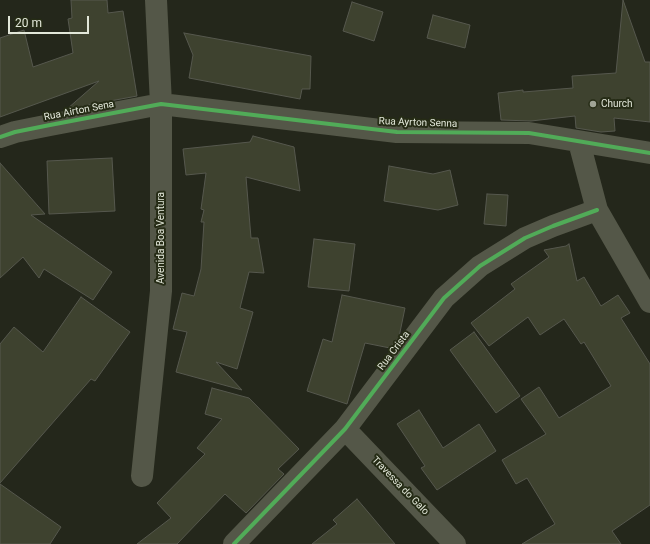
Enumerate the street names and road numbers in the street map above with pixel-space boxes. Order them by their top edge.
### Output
street label: Rua Airton Sena [43,98,115,124]
street label: Rua Ayrton Senna [378,116,458,130]
street label: Avenida Boa Ventura [155,192,167,284]
street label: Rua Crista [375,329,413,373]
street label: Travessa do Galo [369,454,431,518]

